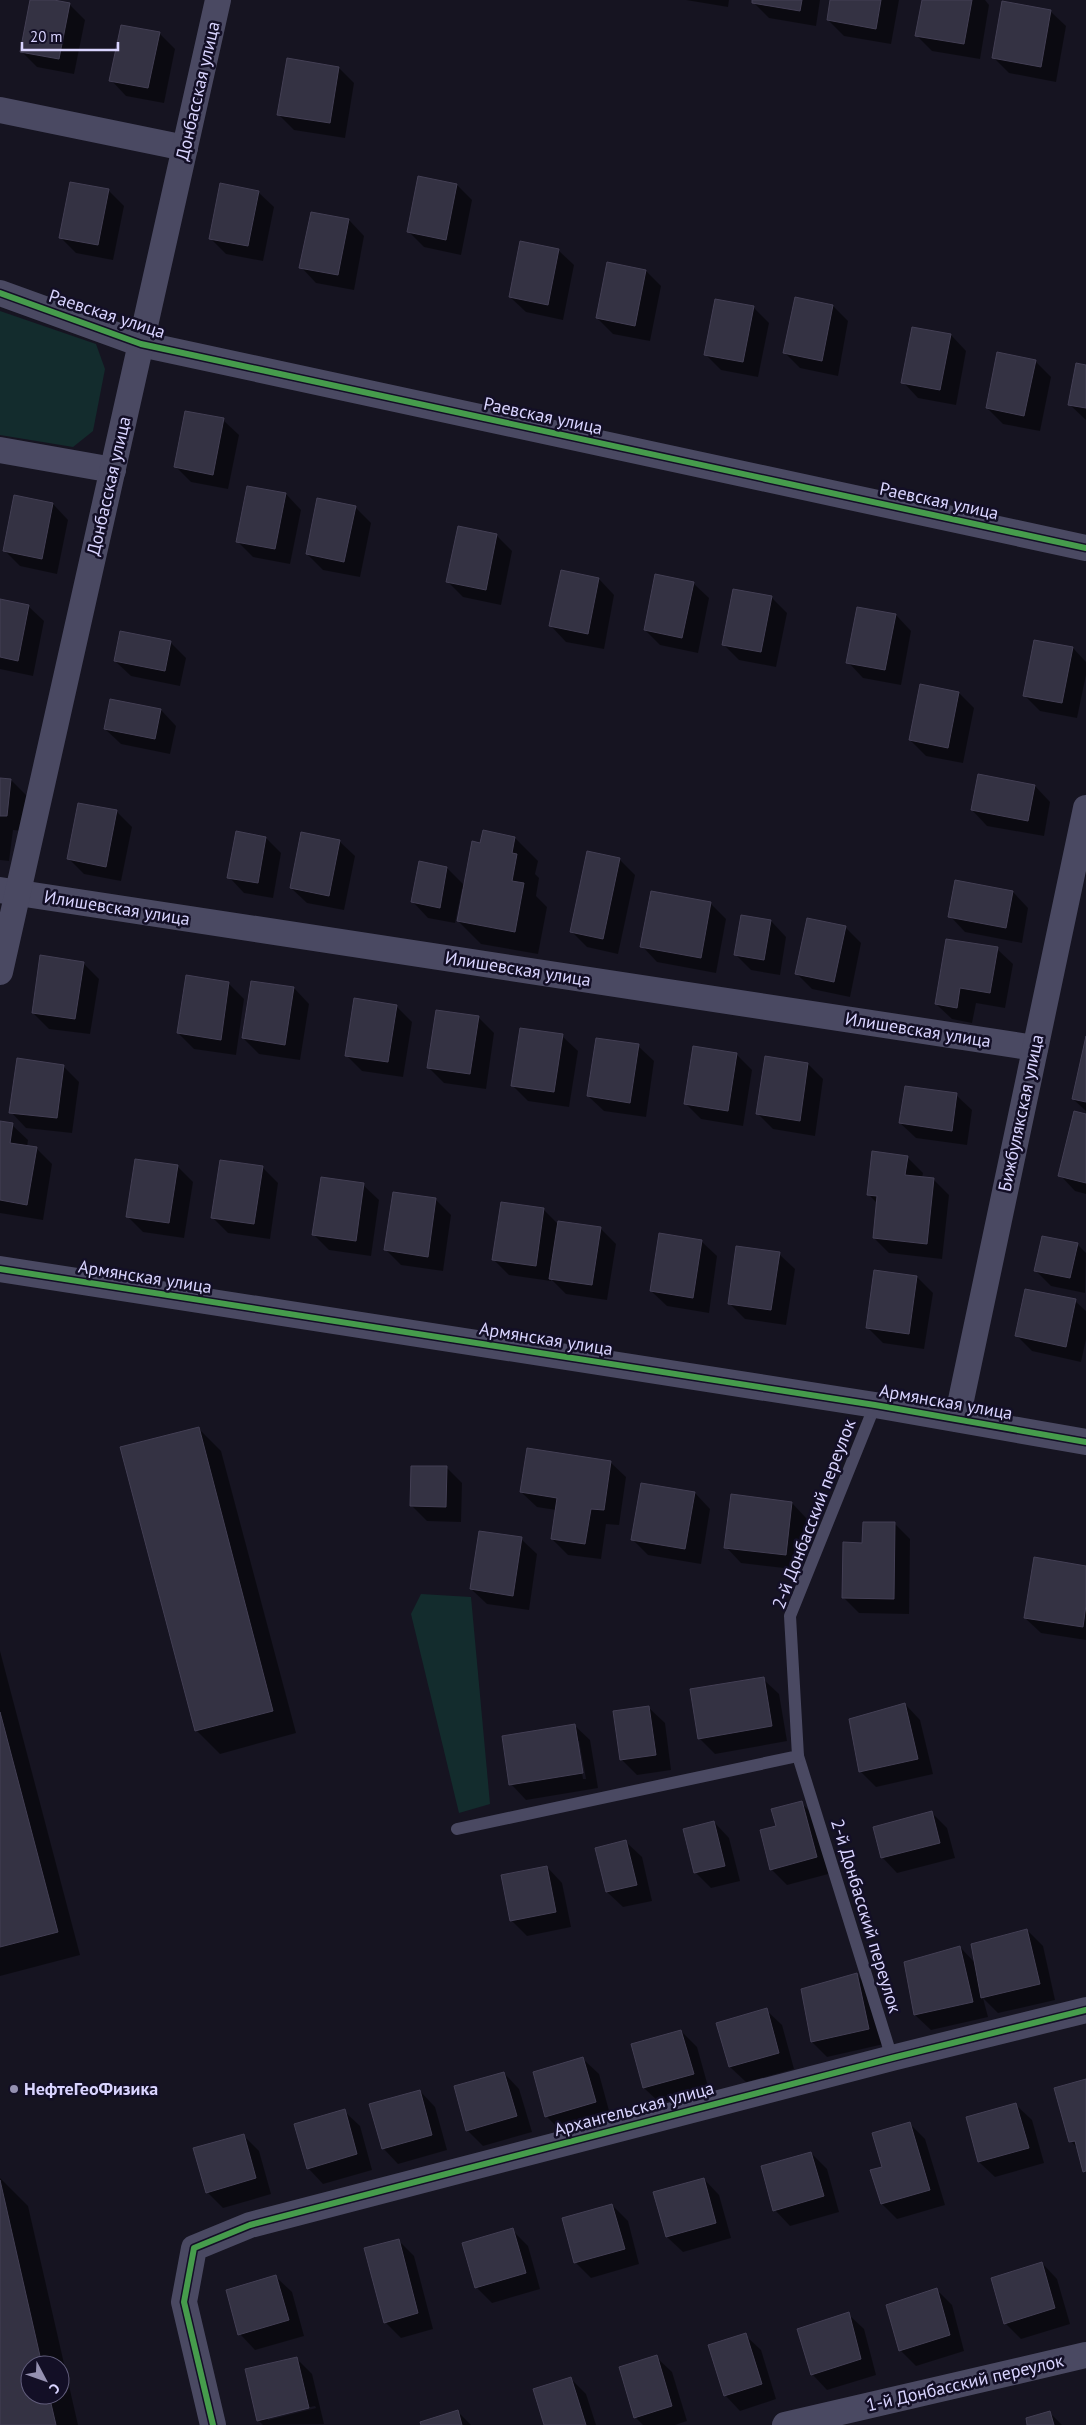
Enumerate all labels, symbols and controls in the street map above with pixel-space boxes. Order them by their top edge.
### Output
street label: Донбасская улица [170,19,225,163]
scale bar [22,20,119,52]
text: 20 m [30,27,63,46]
street label: Раевская улица [46,284,168,343]
street label: Раевская улица [481,392,605,439]
street label: Донбасская улица [81,414,136,558]
street label: Раевская улица [877,477,1001,524]
street label: Илишевская улица [43,885,192,930]
street label: Илишевская улица [444,946,593,991]
street label: Илишевская улица [844,1007,993,1052]
street label: Бижбулякская улица [993,1032,1048,1194]
street label: Армянская улица [77,1255,214,1298]
street label: Армянская улица [478,1317,615,1360]
street label: Армянская улица [878,1378,1015,1425]
street label: 2-й Донбасский переулок [767,1415,861,1612]
street label: 2-й Донбасский переулок [826,1816,907,2016]
street label: Архангельская улица [551,2076,716,2141]
place label: НефтеГеоФизика [24,2077,158,2100]
marker: НефтеГеоФизика [8,2083,20,2095]
street label: 1-й Донбасский переулок [864,2349,1066,2416]
north arrow [20,2355,70,2405]
text: С [45,2380,64,2398]

